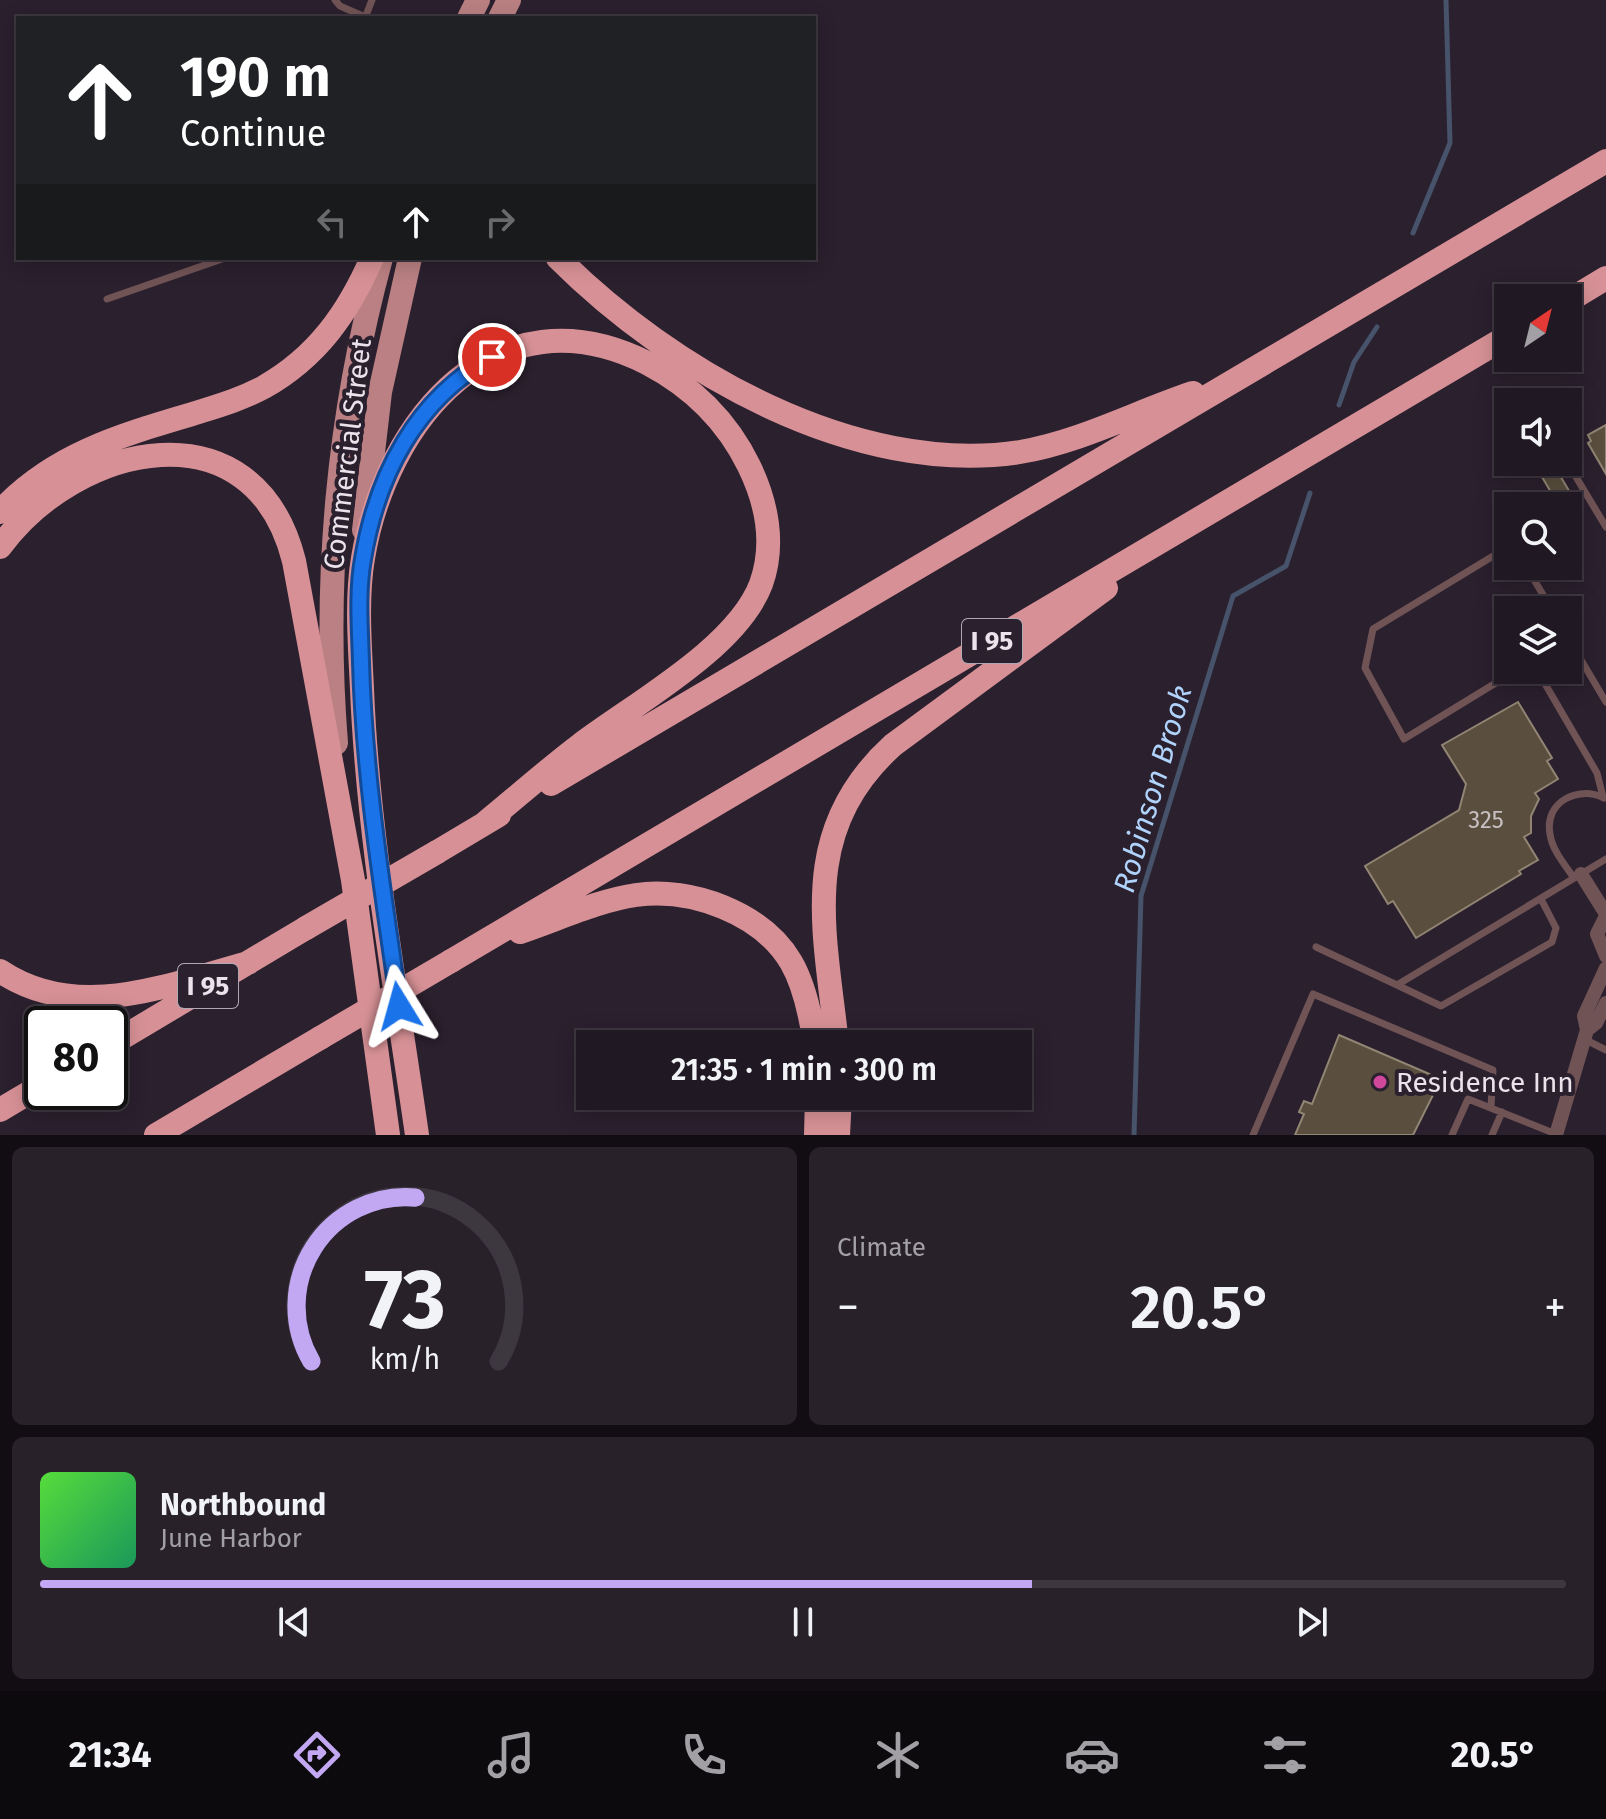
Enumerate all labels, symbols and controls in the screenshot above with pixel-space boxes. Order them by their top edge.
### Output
text: 190 m [180,44,331,111]
icon: ahead [48,48,152,152]
text: Continue [180,112,326,156]
icon: left [310,200,354,244]
icon: ahead [394,200,438,244]
icon: right [478,200,522,244]
north arrow [1494,284,1582,372]
map controls [1494,284,1582,684]
pin [458,323,526,391]
icon: arrive [470,335,514,379]
street label: Commercial Street [317,336,378,571]
button: sound [1494,388,1582,476]
button: search [1494,492,1582,580]
button: layers [1494,596,1582,684]
road number: I 95 [962,619,1022,663]
water label: Robinson Brook [1106,681,1200,897]
house number: 325 [1468,806,1504,834]
road number: I 95 [178,964,238,1008]
position arrow [357,964,441,1048]
speed limit sign: 80 [24,1006,128,1110]
text: 21:35 · 1 min · 300 m [671,1052,937,1088]
place label: Residence Inn [1396,1066,1574,1099]
marker: Residence Inn [1371,1073,1389,1091]
text: Climate [837,1232,926,1263]
text: 73 [364,1250,445,1350]
text: 20.5° [1130,1272,1273,1344]
text: − [837,1281,859,1334]
text: + [1544,1281,1566,1334]
text: km/h [369,1342,440,1377]
text: Northbound [160,1487,326,1523]
text: June Harbor [160,1523,302,1554]
icon: previous [272,1600,316,1644]
icon: pause [781,1600,825,1644]
icon: next [1290,1600,1334,1644]
icon: directions [289,1727,345,1783]
icon: music [483,1727,539,1783]
icon: phone [676,1727,732,1783]
icon: climate [870,1727,926,1783]
icon: car [1064,1727,1120,1783]
icon: filters [1257,1727,1313,1783]
text: 21:34 [69,1733,152,1777]
text: 20.5° [1451,1733,1537,1777]

